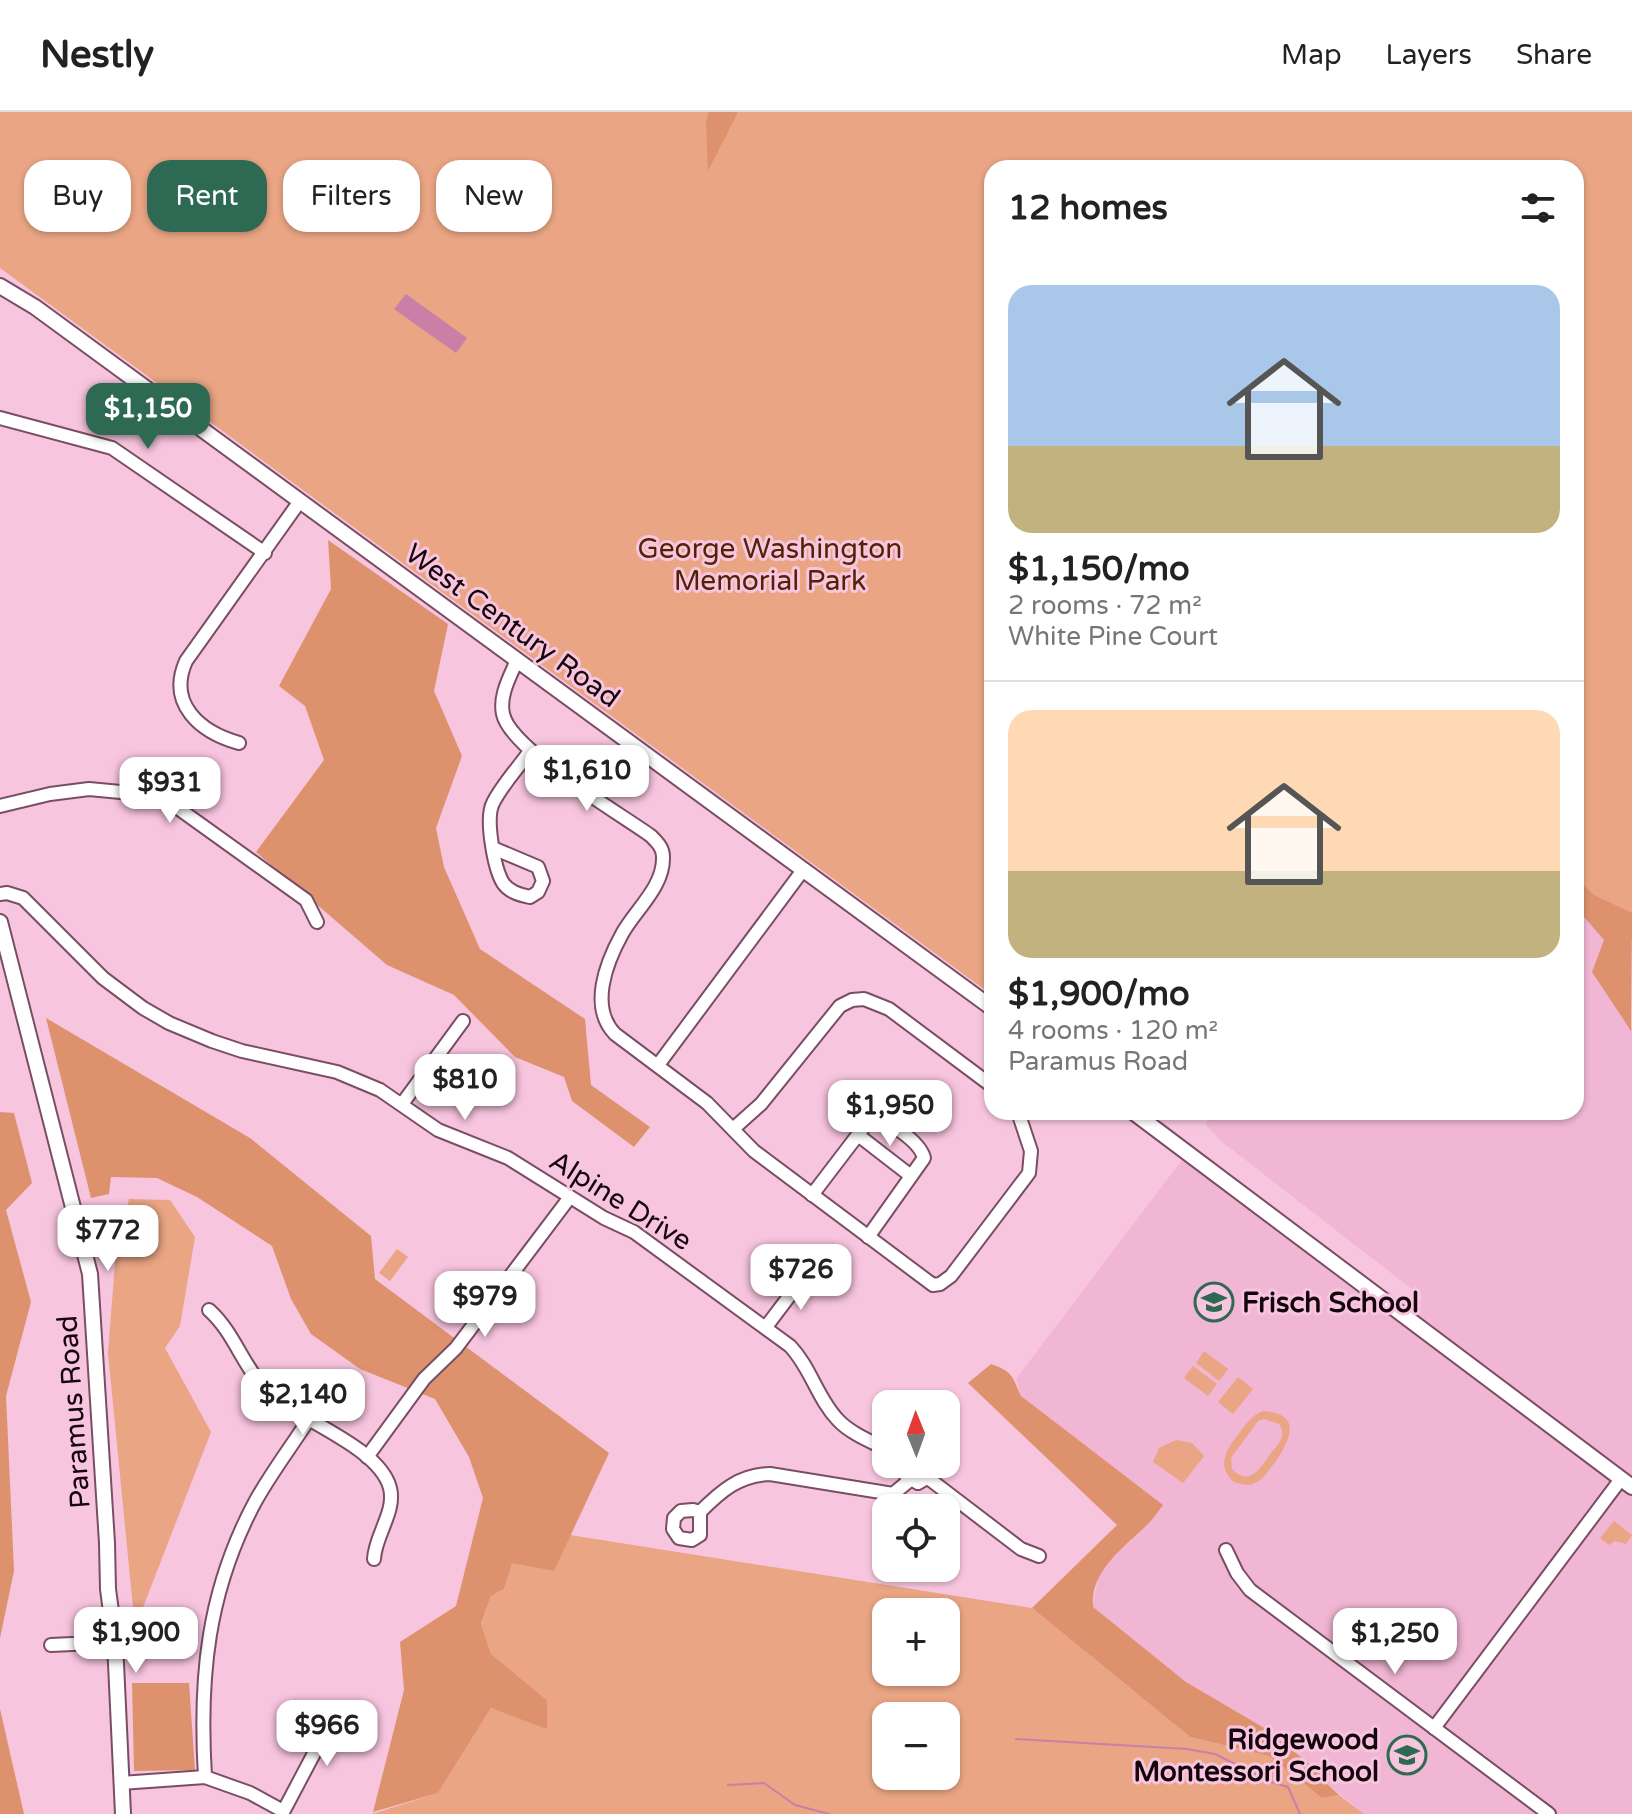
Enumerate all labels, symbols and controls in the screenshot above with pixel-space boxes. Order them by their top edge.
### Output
text: Nestly [40,32,154,78]
text: Map [1281,38,1342,72]
text: Layers [1386,38,1472,72]
text: Share [1516,38,1592,72]
chip: Buy [24,160,131,232]
chip: Rent [147,160,267,232]
chip: Filters [283,160,420,232]
chip: New [436,160,552,232]
icon: filters [1516,186,1560,230]
text: 12 homes [1008,188,1168,229]
icon: home [1212,337,1356,481]
pin: $1,150 [83,383,213,451]
text: $1,150 [104,393,192,424]
park label: George Washington Memorial Park [638,532,902,598]
street label: West Century Road [398,537,626,715]
text: $1,150/mo [1008,549,1190,590]
text: 2 rooms · 72 m² [1008,590,1202,621]
text: White Pine Court [1008,621,1218,652]
pin: $1,610 [522,745,652,813]
text: $1,610 [543,755,631,786]
pin: $931 [123,757,217,825]
icon: home [1212,762,1356,906]
text: $931 [137,767,203,798]
text: $1,900/mo [1008,974,1190,1015]
text: 4 rooms · 120 m² [1008,1015,1218,1046]
text: Paramus Road [1008,1046,1188,1077]
pin: $810 [418,1054,512,1122]
text: $810 [432,1064,498,1095]
pin: $1,950 [825,1080,955,1148]
text: $1,950 [846,1090,934,1121]
street label: Alpine Drive [543,1144,698,1258]
pin: $772 [61,1205,155,1273]
text: $772 [75,1215,141,1246]
pin: $726 [754,1244,848,1312]
text: $726 [768,1254,834,1285]
pin: $979 [438,1271,532,1339]
text: $979 [452,1281,518,1312]
school or university icon: Frisch School [1193,1281,1235,1323]
place label: Frisch School [1242,1286,1419,1320]
street label: Paramus Road [50,1314,98,1510]
pin: $2,140 [238,1369,368,1437]
text: $2,140 [259,1379,347,1410]
north arrow [872,1390,960,1478]
map controls [872,1390,960,1790]
button: locate [872,1494,960,1582]
button: + [872,1598,960,1686]
pin: $1,900 [71,1607,201,1675]
pin: $1,250 [1330,1608,1460,1676]
text: $1,900 [92,1617,180,1648]
text: $1,250 [1351,1618,1439,1649]
pin: $966 [280,1700,374,1768]
button: − [872,1702,960,1790]
text: $966 [294,1710,360,1741]
place label: Ridgewood Montessori School [1133,1723,1379,1789]
school or university icon: Ridgewood Montessori School [1386,1734,1428,1776]

